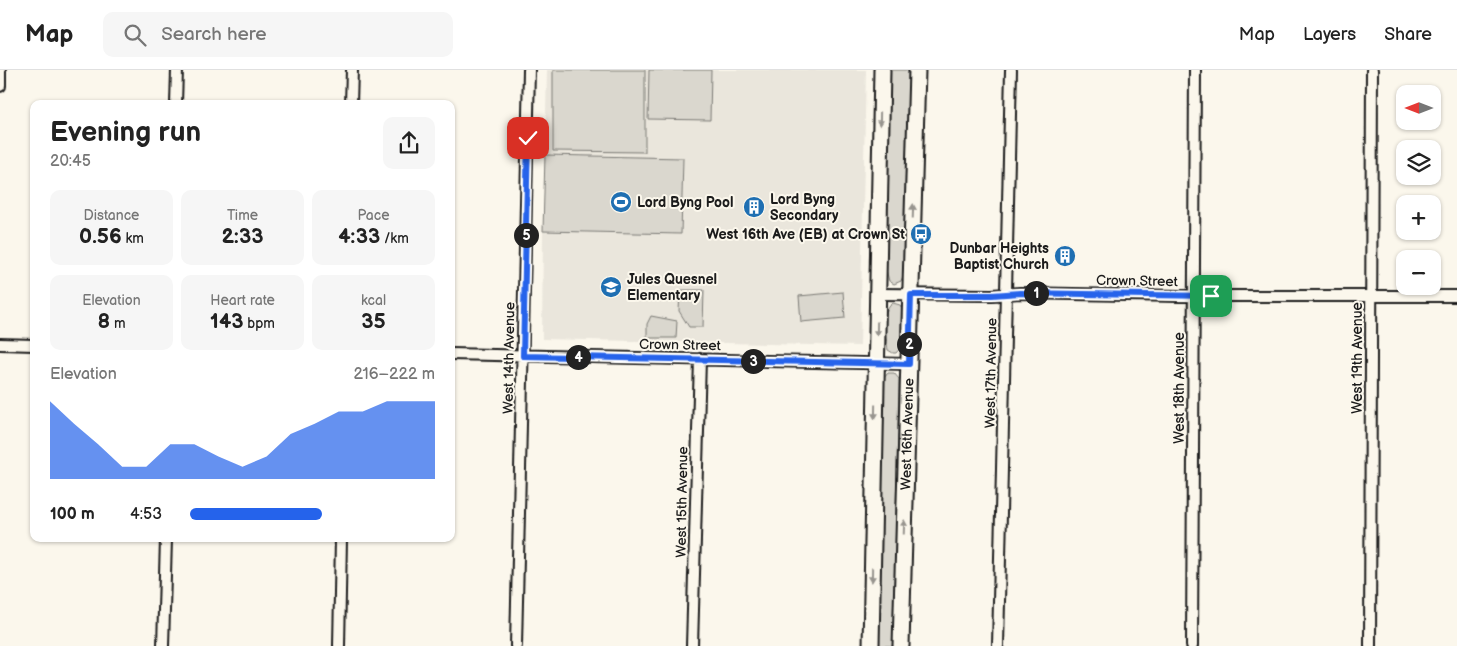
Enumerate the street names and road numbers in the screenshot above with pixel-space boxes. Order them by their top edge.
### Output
street label: Crown Street [1096,272,1179,290]
street label: West 14th Avenue [500,302,518,414]
street label: West 19th Avenue [1349,302,1366,414]
street label: West 17th Avenue [982,318,1000,428]
street label: West 18th Avenue [1171,332,1188,444]
street label: Crown Street [639,336,722,354]
street label: West 16th Avenue [897,378,917,490]
street label: West 15th Avenue [673,446,691,558]

